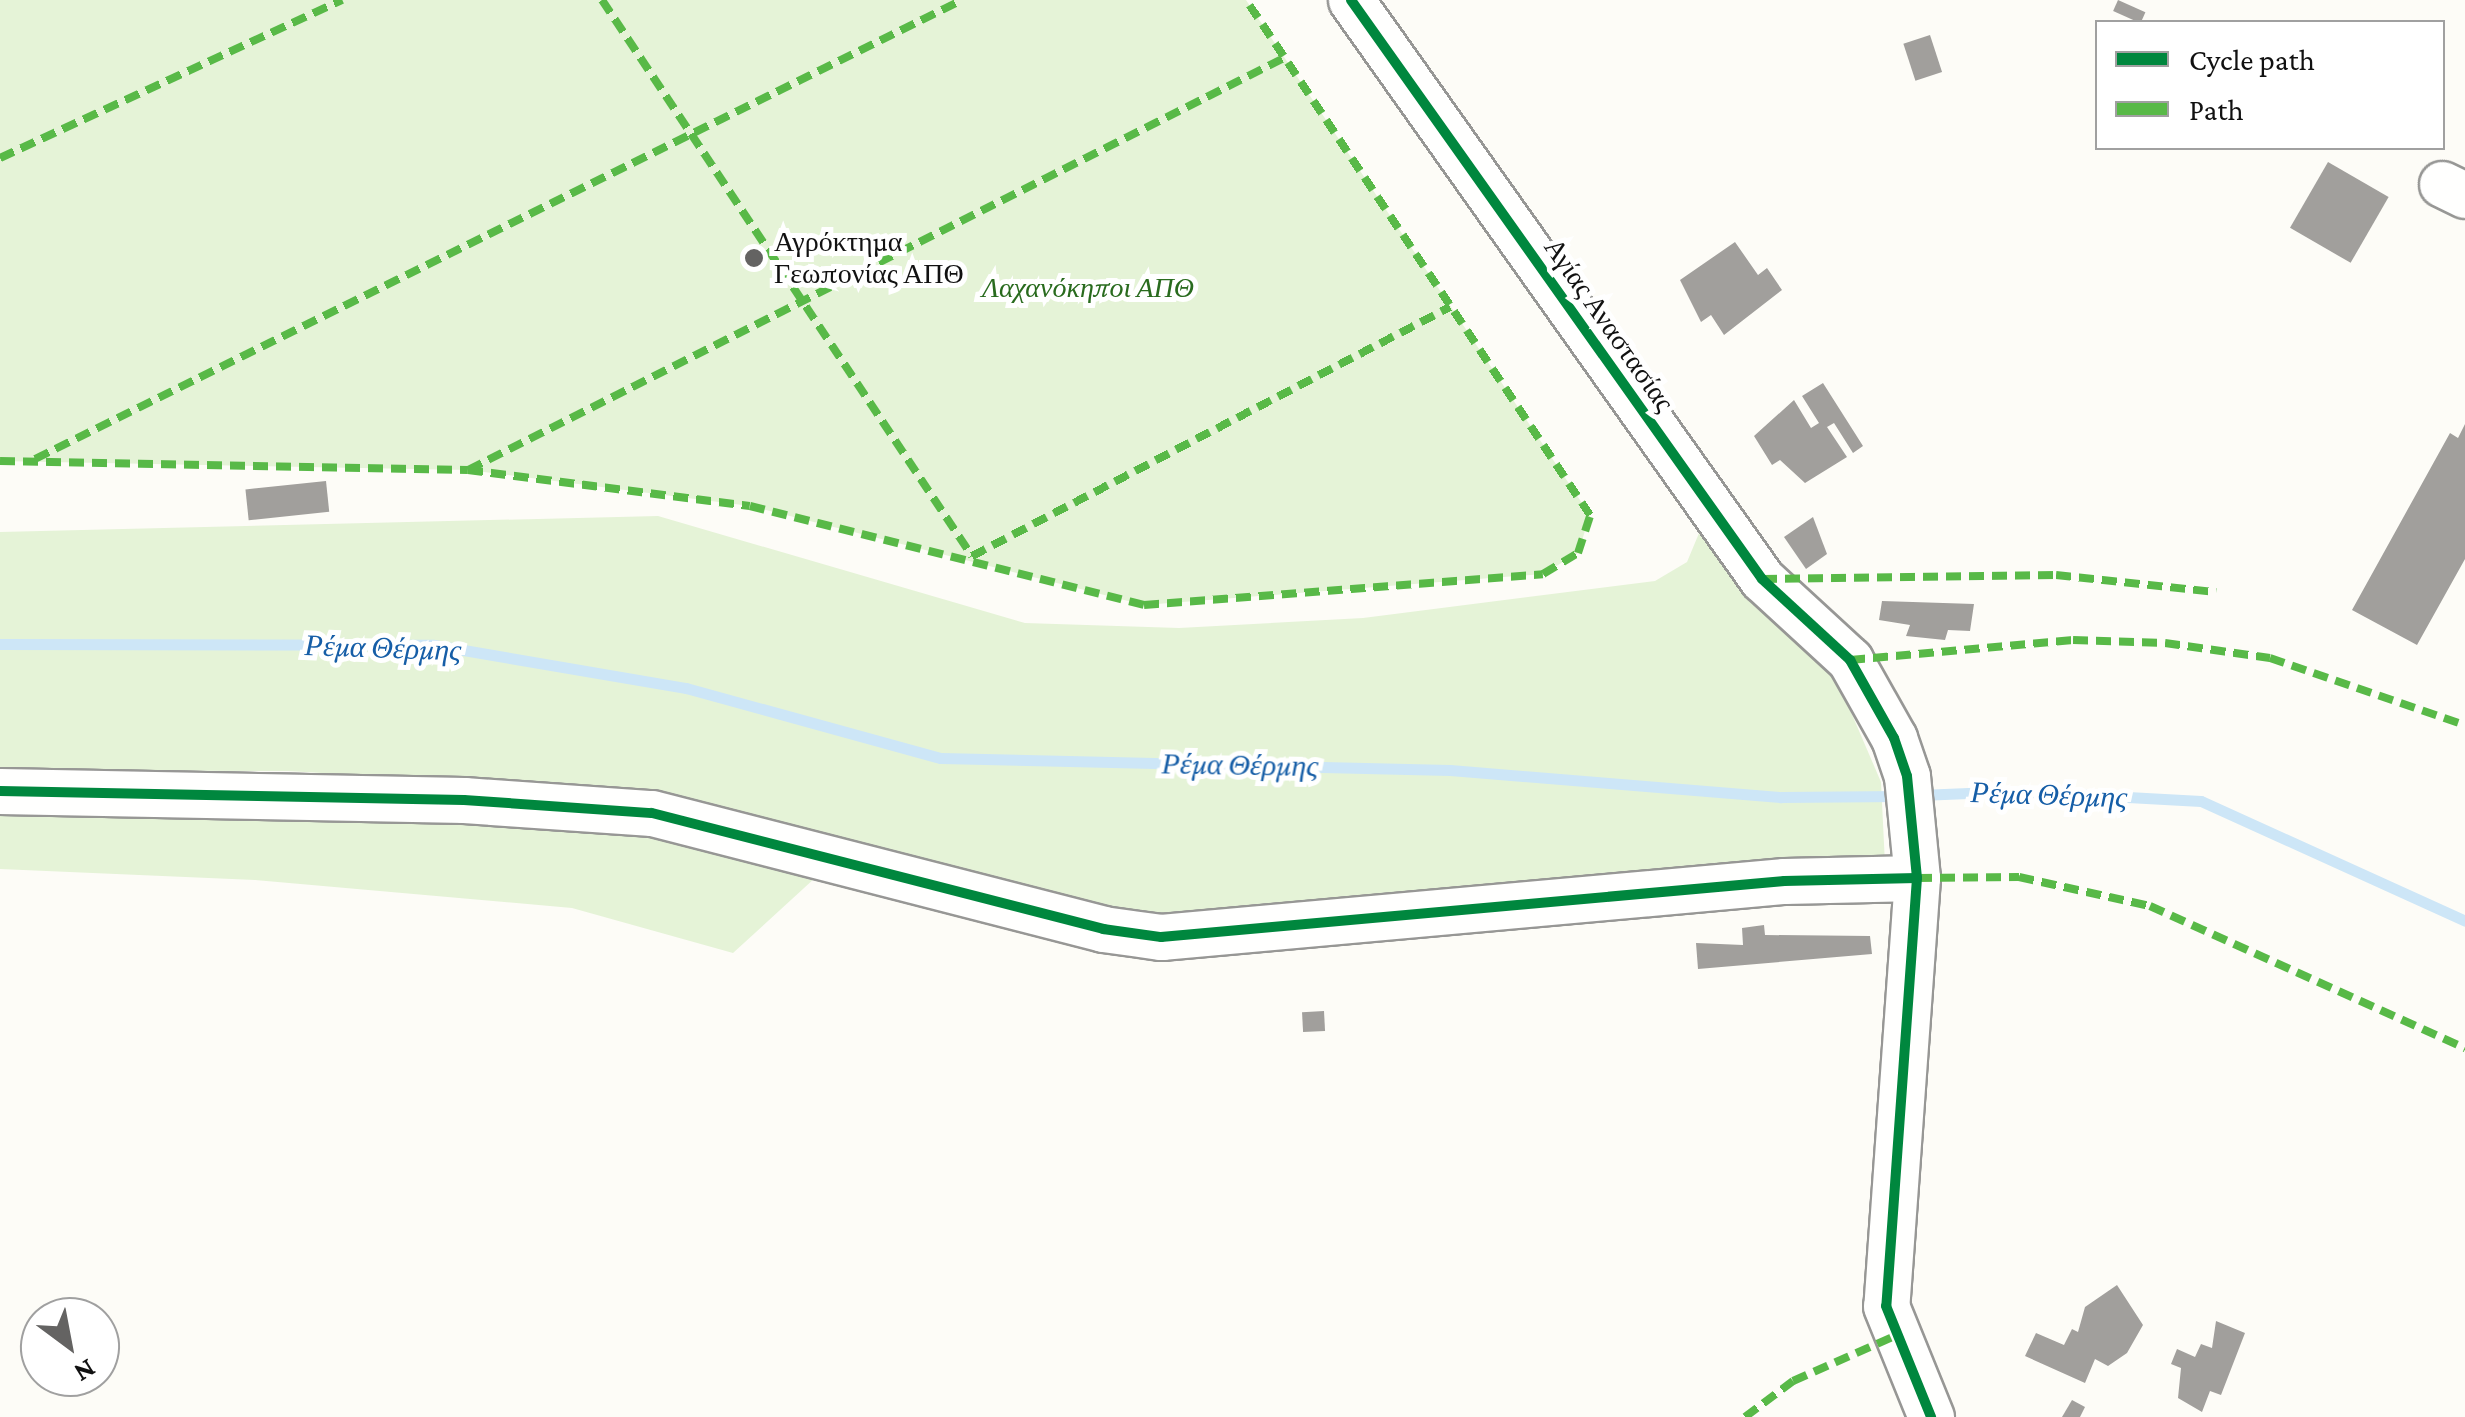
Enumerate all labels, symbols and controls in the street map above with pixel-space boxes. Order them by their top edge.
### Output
legend [2095,20,2445,150]
text: Cycle path [2189,43,2315,76]
text: Path [2189,93,2244,126]
place label: Αγρόκτημα Γεωπονίας ΑΠΘ [774,225,964,291]
street label: Αγίας Αναστασίας [1537,232,1681,418]
marker: Αγρόκτημα Γεωπονίας ΑΠΘ [743,247,765,269]
park label: Λαχανόκηποι ΑΠΘ [982,271,1194,305]
water label: Ρέμα Θέρμης [304,627,462,669]
water label: Ρέμα Θέρμης [1161,746,1319,784]
water label: Ρέμα Θέρμης [1970,774,2128,816]
north arrow [20,1297,120,1397]
text: N [69,1353,101,1389]

